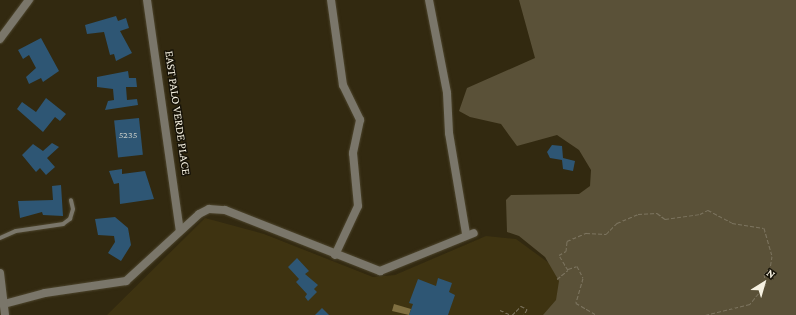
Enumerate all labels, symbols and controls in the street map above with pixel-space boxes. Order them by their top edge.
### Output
street label: EAST PALO VERDE PLACE [161,50,193,176]
house number: 5235 [119,129,137,141]
north arrow [744,263,784,303]
text: N [765,266,778,280]

